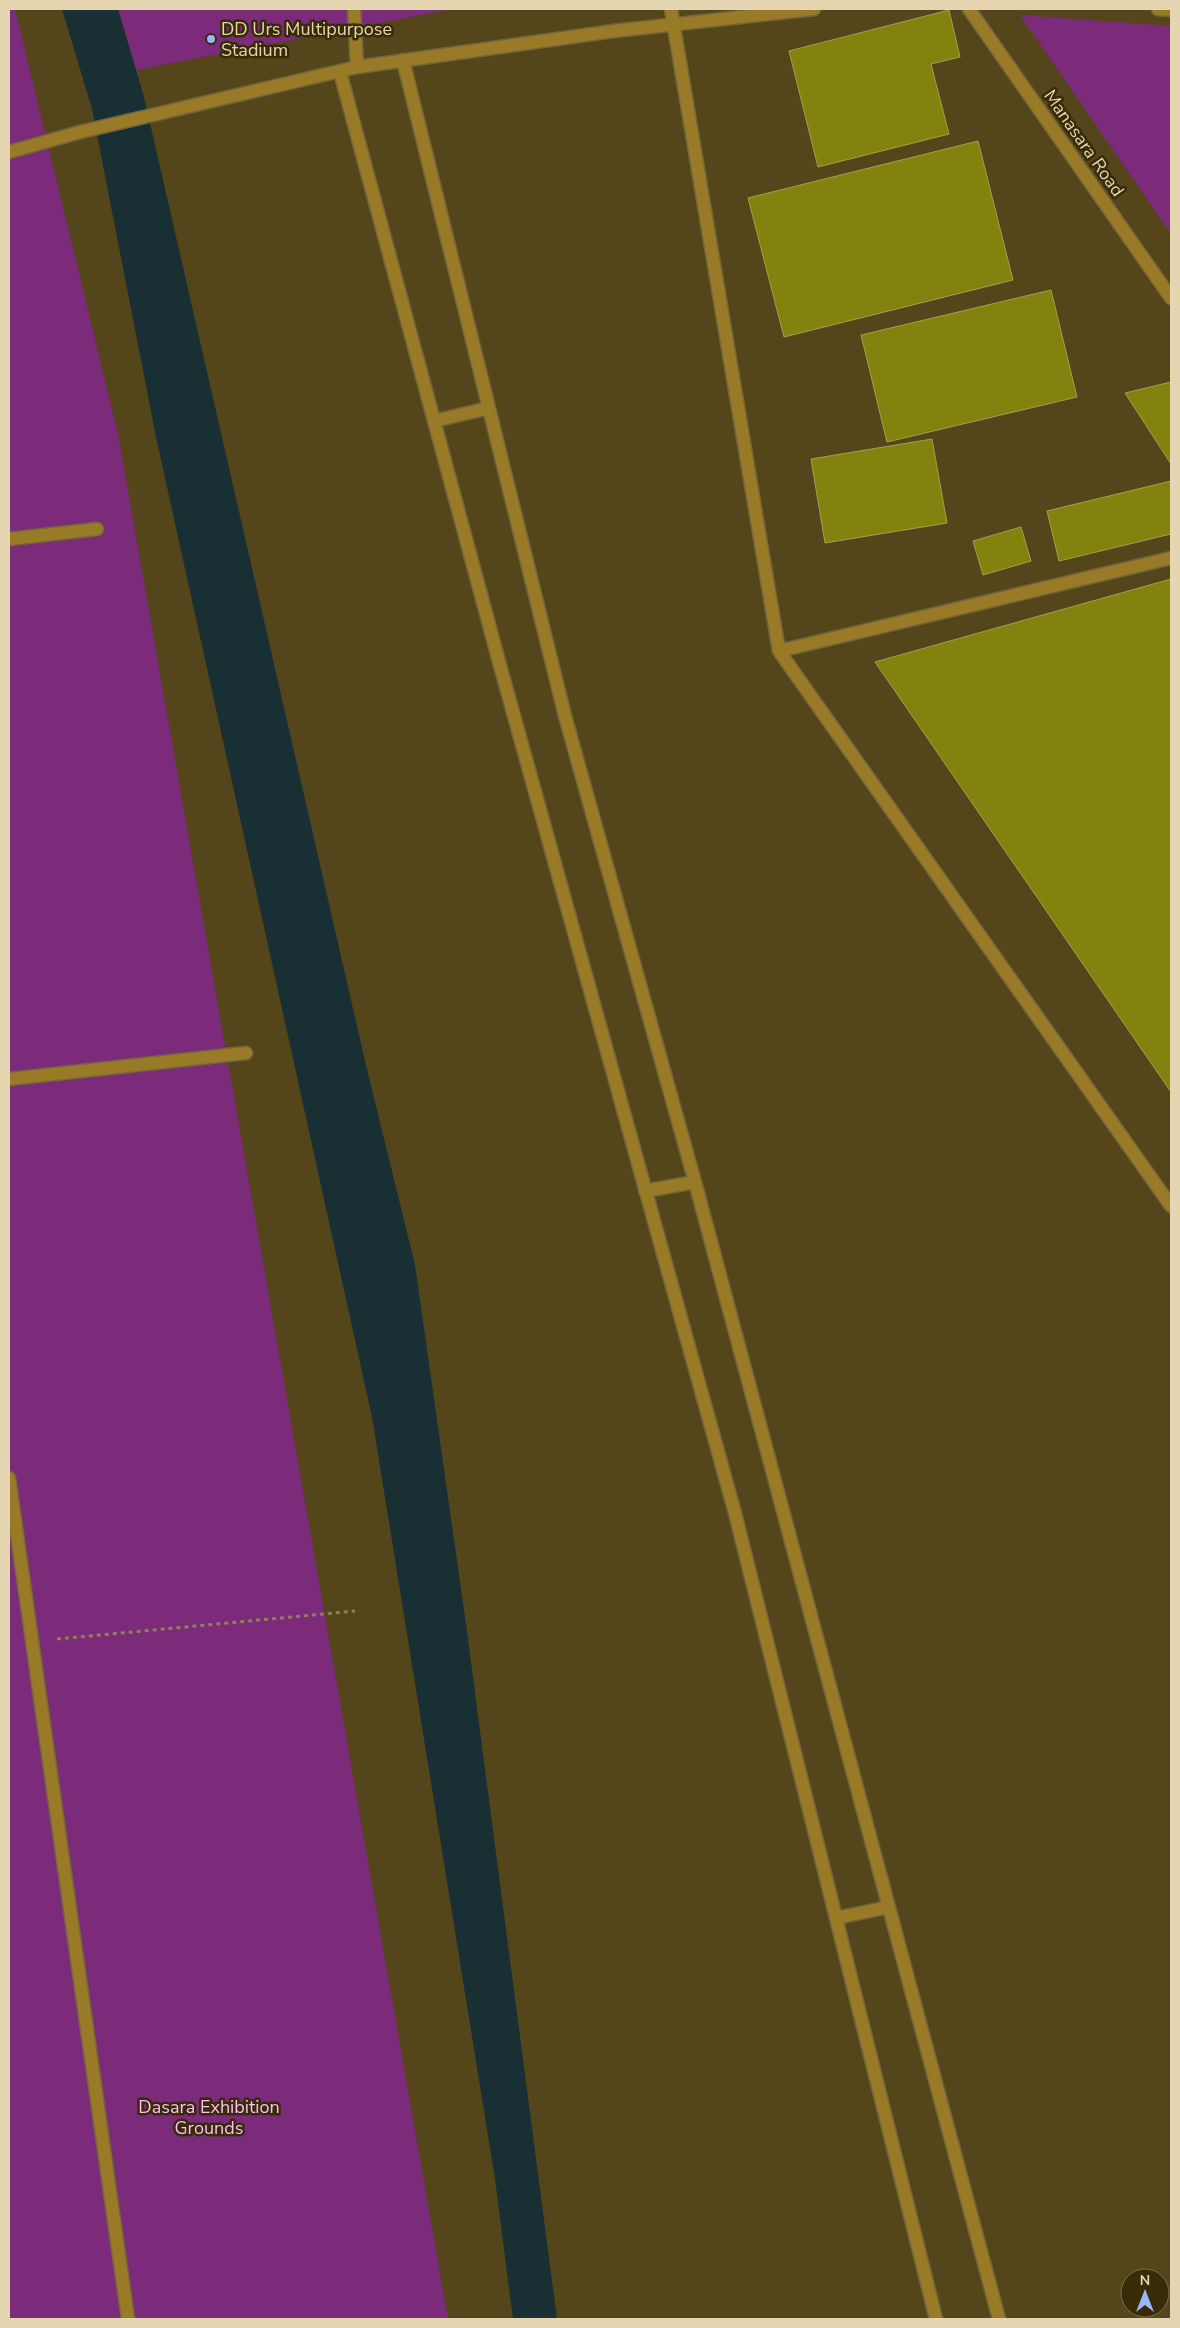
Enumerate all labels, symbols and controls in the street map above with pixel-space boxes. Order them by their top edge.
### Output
place label: DD Urs Multipurpose Stadium [221,17,392,62]
marker: DD Urs Multipurpose Stadium [205,33,217,45]
street label: Manasara Road [1038,85,1130,201]
park label: Dasara Exhibition Grounds [138,2095,280,2140]
north arrow [1120,2268,1170,2318]
text: N [1140,2271,1150,2290]

